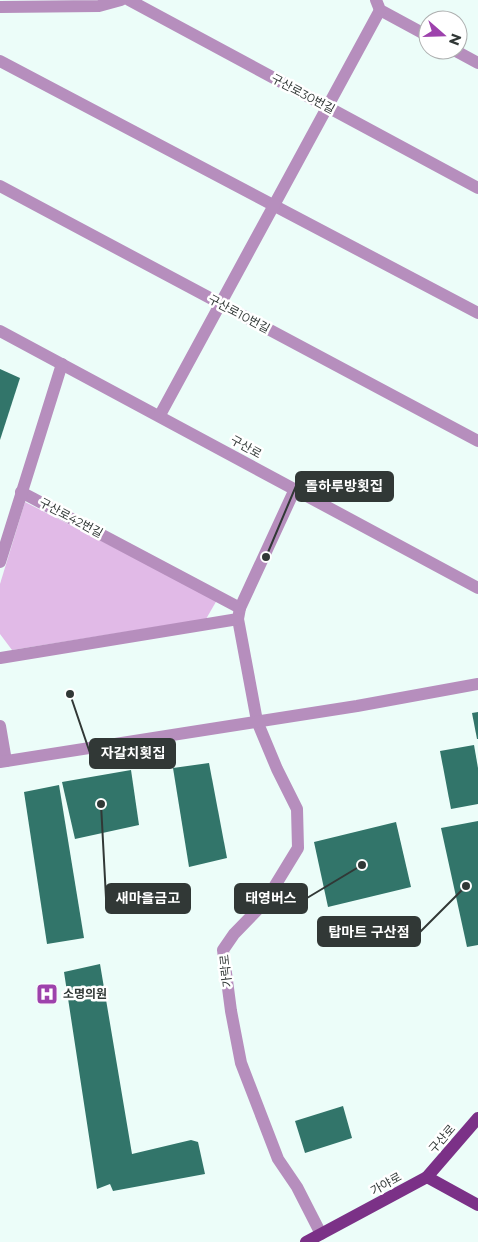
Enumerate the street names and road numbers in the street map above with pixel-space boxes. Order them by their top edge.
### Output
street label: 구산로30번길 [269,71,338,117]
street label: 구산로10번길 [206,291,273,336]
street label: 구산로 [228,432,264,461]
street label: 구산로42번길 [37,495,106,541]
street label: 가락로 [216,954,235,988]
street label: 구산로 [425,1121,458,1156]
street label: 가야로 [368,1169,404,1198]

